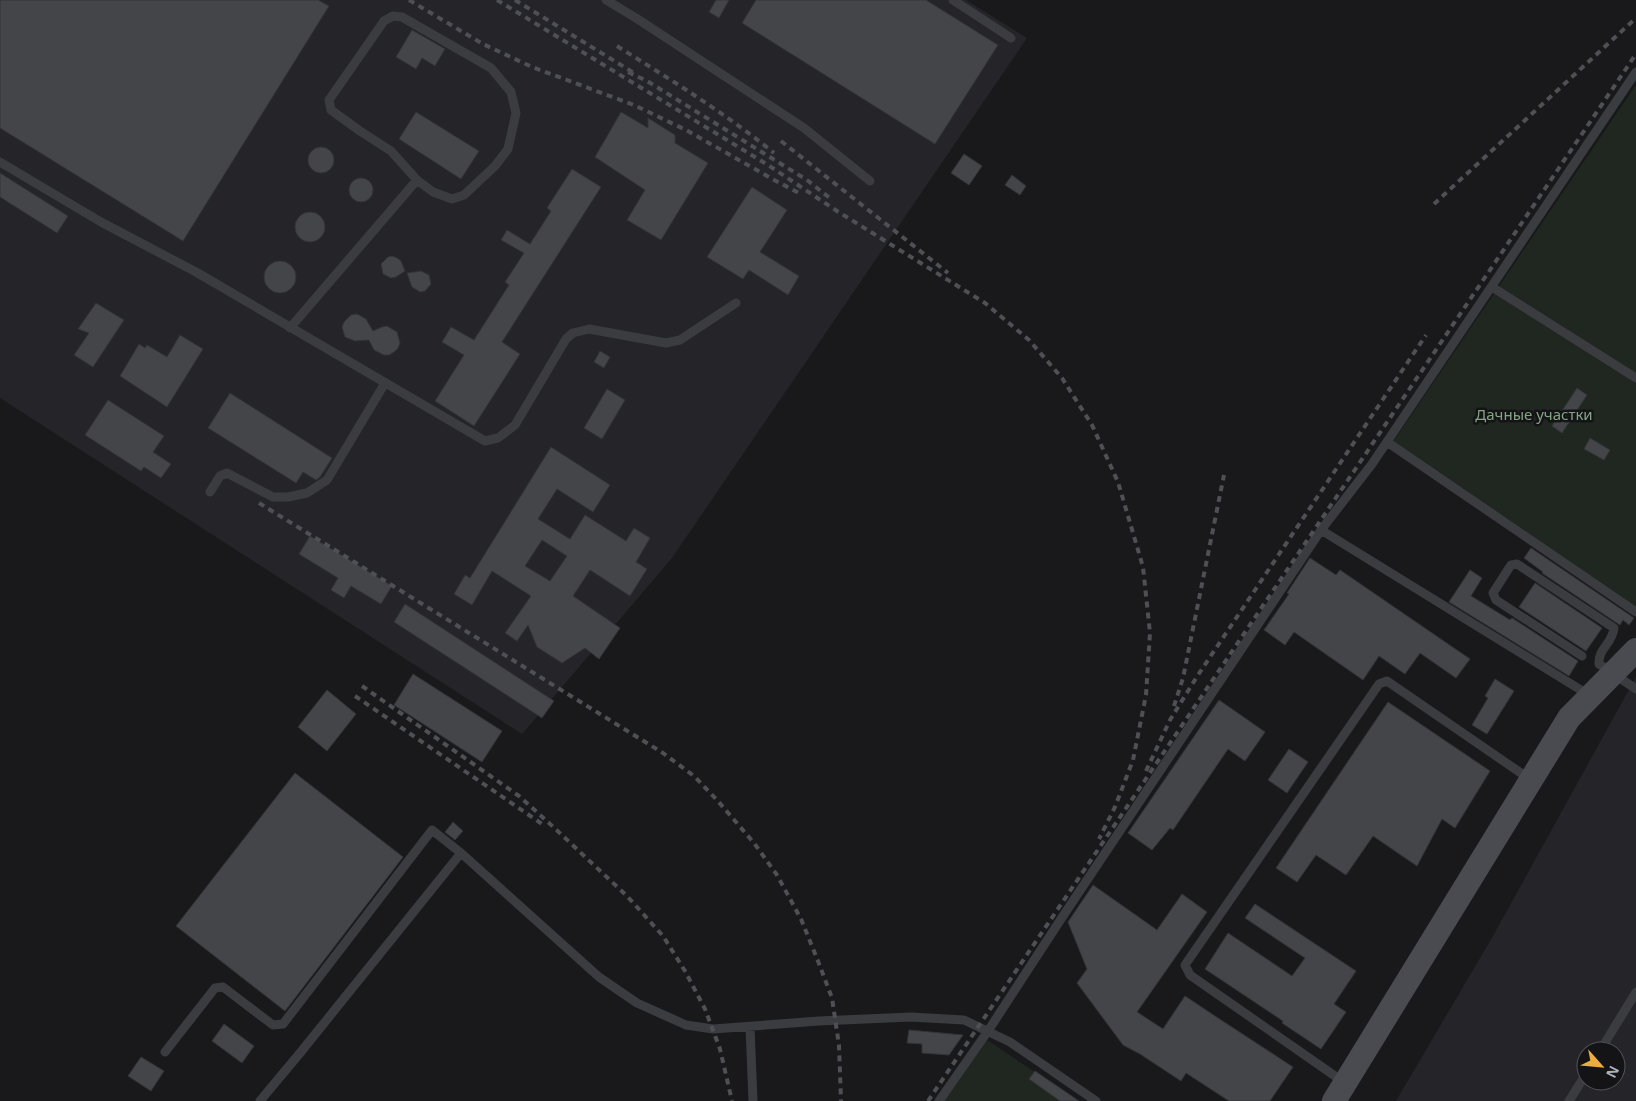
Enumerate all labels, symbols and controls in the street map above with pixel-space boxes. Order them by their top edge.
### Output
park label: Дачные участки [1475,404,1593,424]
north arrow [1576,1041,1626,1091]
text: N [1602,1063,1624,1082]

